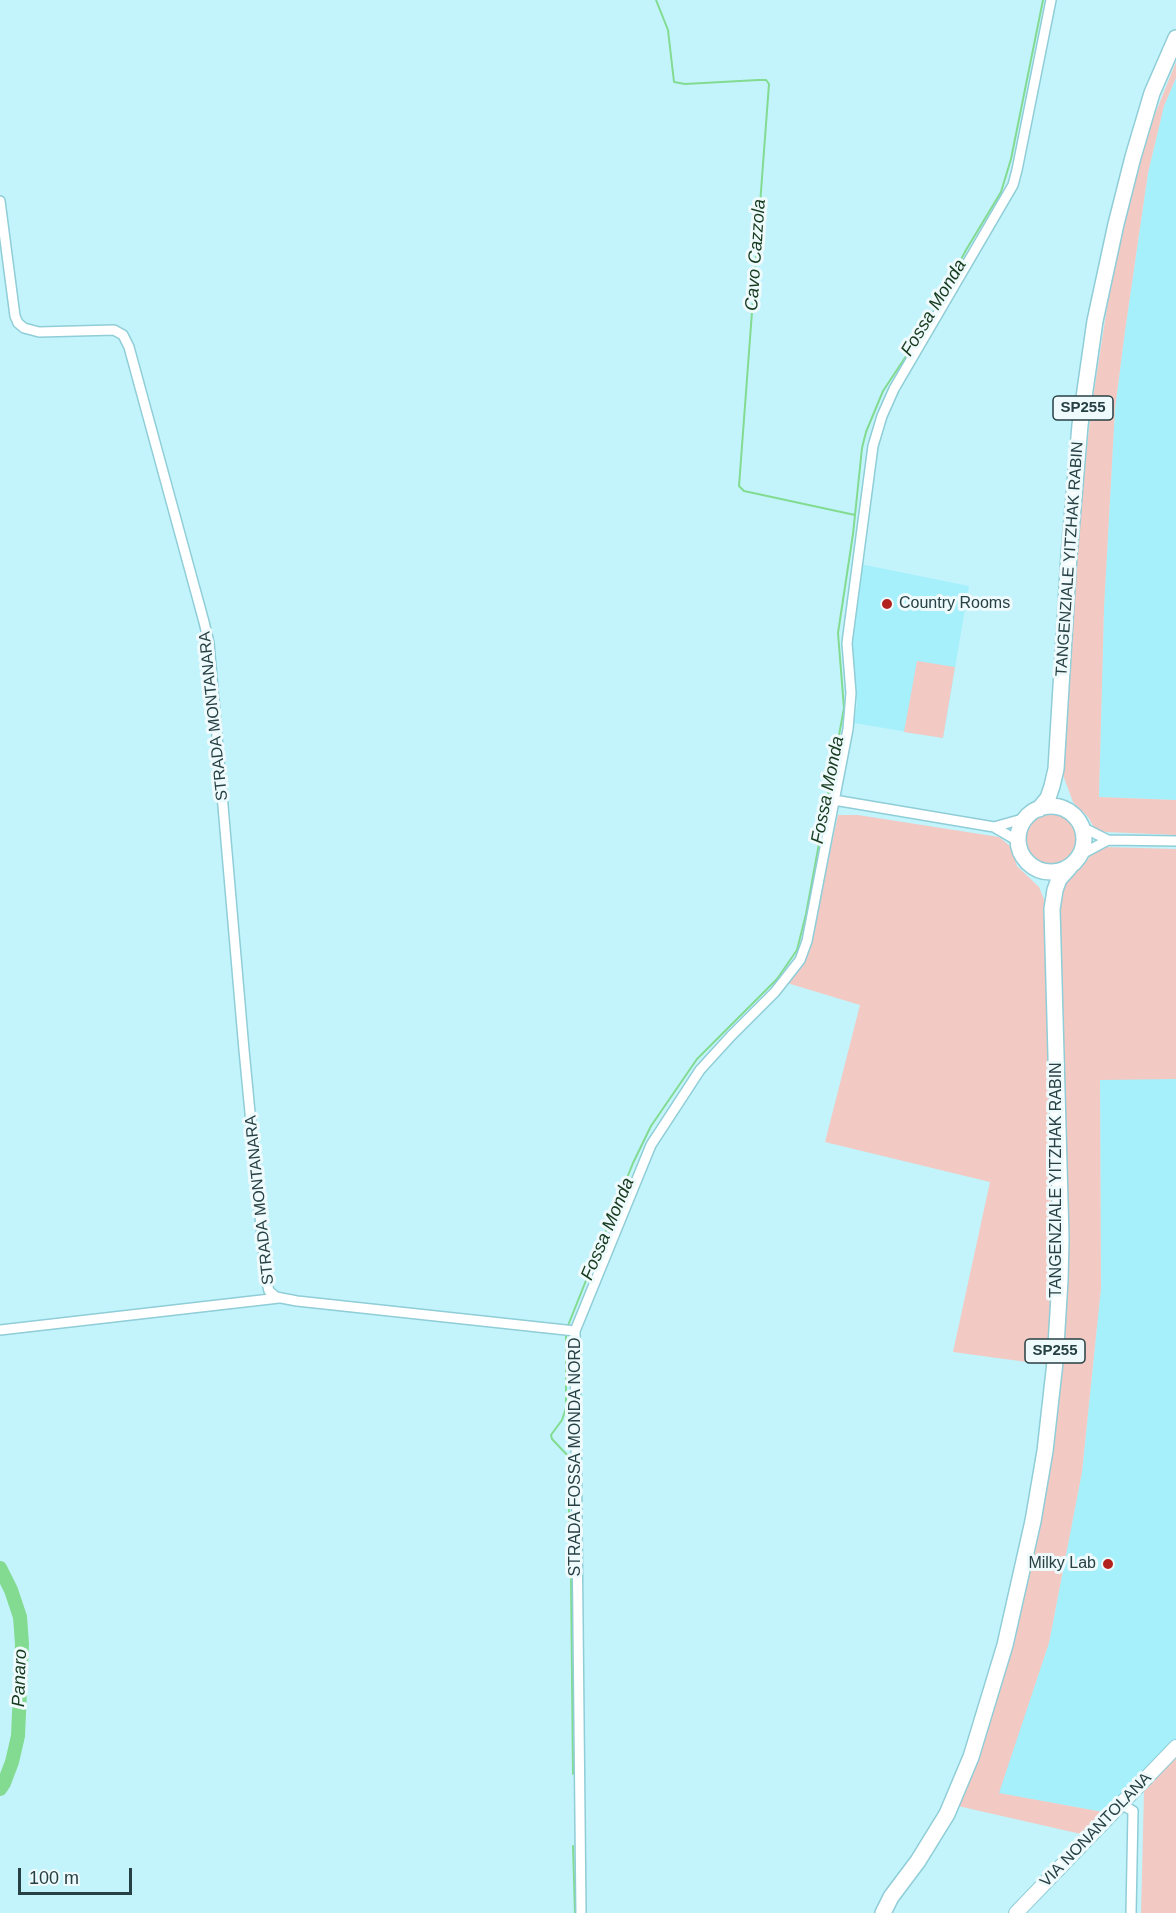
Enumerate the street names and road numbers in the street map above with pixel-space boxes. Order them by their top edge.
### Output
road number: SP255 [1053,396,1113,420]
street label: TANGENZIALE YITZHAK RABIN [1052,441,1088,677]
street label: STRADA MONTANARA [196,630,232,802]
street label: TANGENZIALE YITZHAK RABIN [1047,1062,1067,1298]
street label: STRADA MONTANARA [242,1114,278,1286]
street label: STRADA FOSSA MONDA NORD [566,1337,586,1577]
road number: SP255 [1025,1339,1085,1363]
street label: VIA NONANTOLANA [1036,1769,1156,1891]

